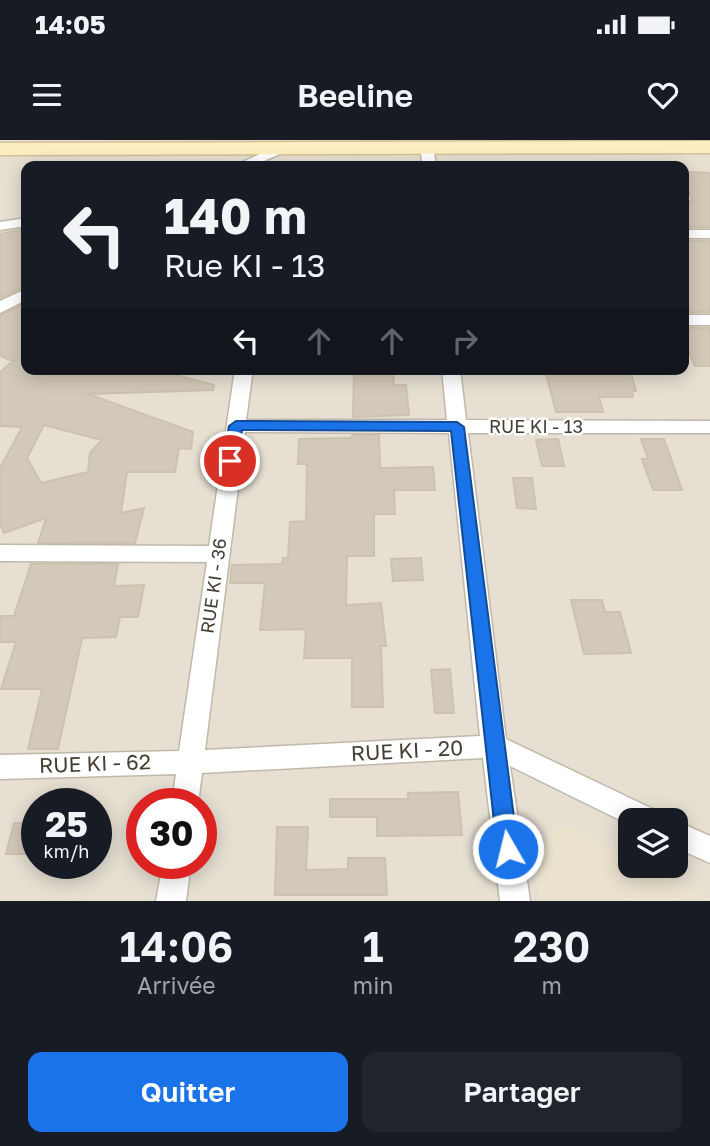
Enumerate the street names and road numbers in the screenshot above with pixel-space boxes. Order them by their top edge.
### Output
street label: RUE KI - 13 [489,415,583,437]
street label: RUE KI - 36 [195,537,231,635]
street label: RUE KI - 20 [350,734,464,766]
street label: RUE KI - 62 [39,748,151,778]

